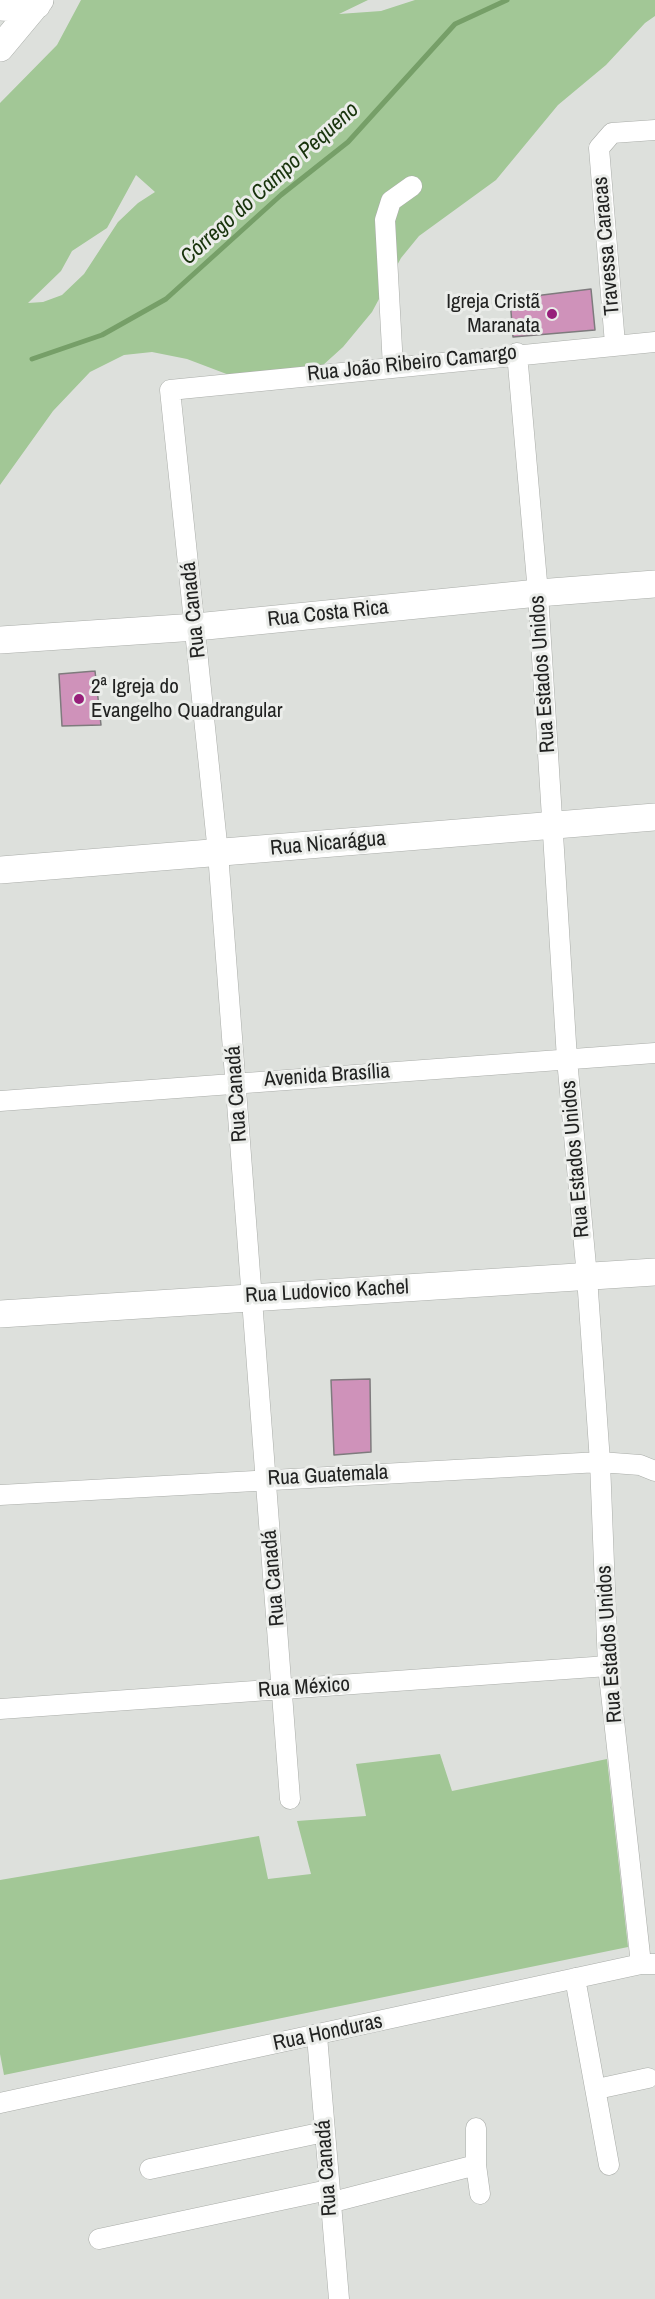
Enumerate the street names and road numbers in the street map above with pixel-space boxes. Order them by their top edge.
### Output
street label: Travessa Caracas [588,176,626,316]
street label: Rua João Ribeiro Camargo [306,340,518,388]
street label: Rua Canadá [176,561,212,659]
street label: Rua Estados Unidos [525,594,561,754]
street label: Rua Costa Rica [266,595,390,633]
street label: Rua Nicarágua [269,826,387,862]
street label: Rua Canadá [221,1045,253,1143]
street label: Avenida Brasília [263,1059,391,1093]
street label: Rua Estados Unidos [557,1079,595,1239]
street label: Rua Ludovico Kachel [245,1275,409,1309]
street label: Rua Guatemala [267,1460,389,1492]
street label: Rua Canadá [257,1529,291,1627]
street label: Rua Estados Unidos [592,1564,628,1724]
street label: Rua México [257,1672,351,1704]
street label: Rua Honduras [271,2009,385,2057]
street label: Rua Canadá [311,2119,343,2217]

